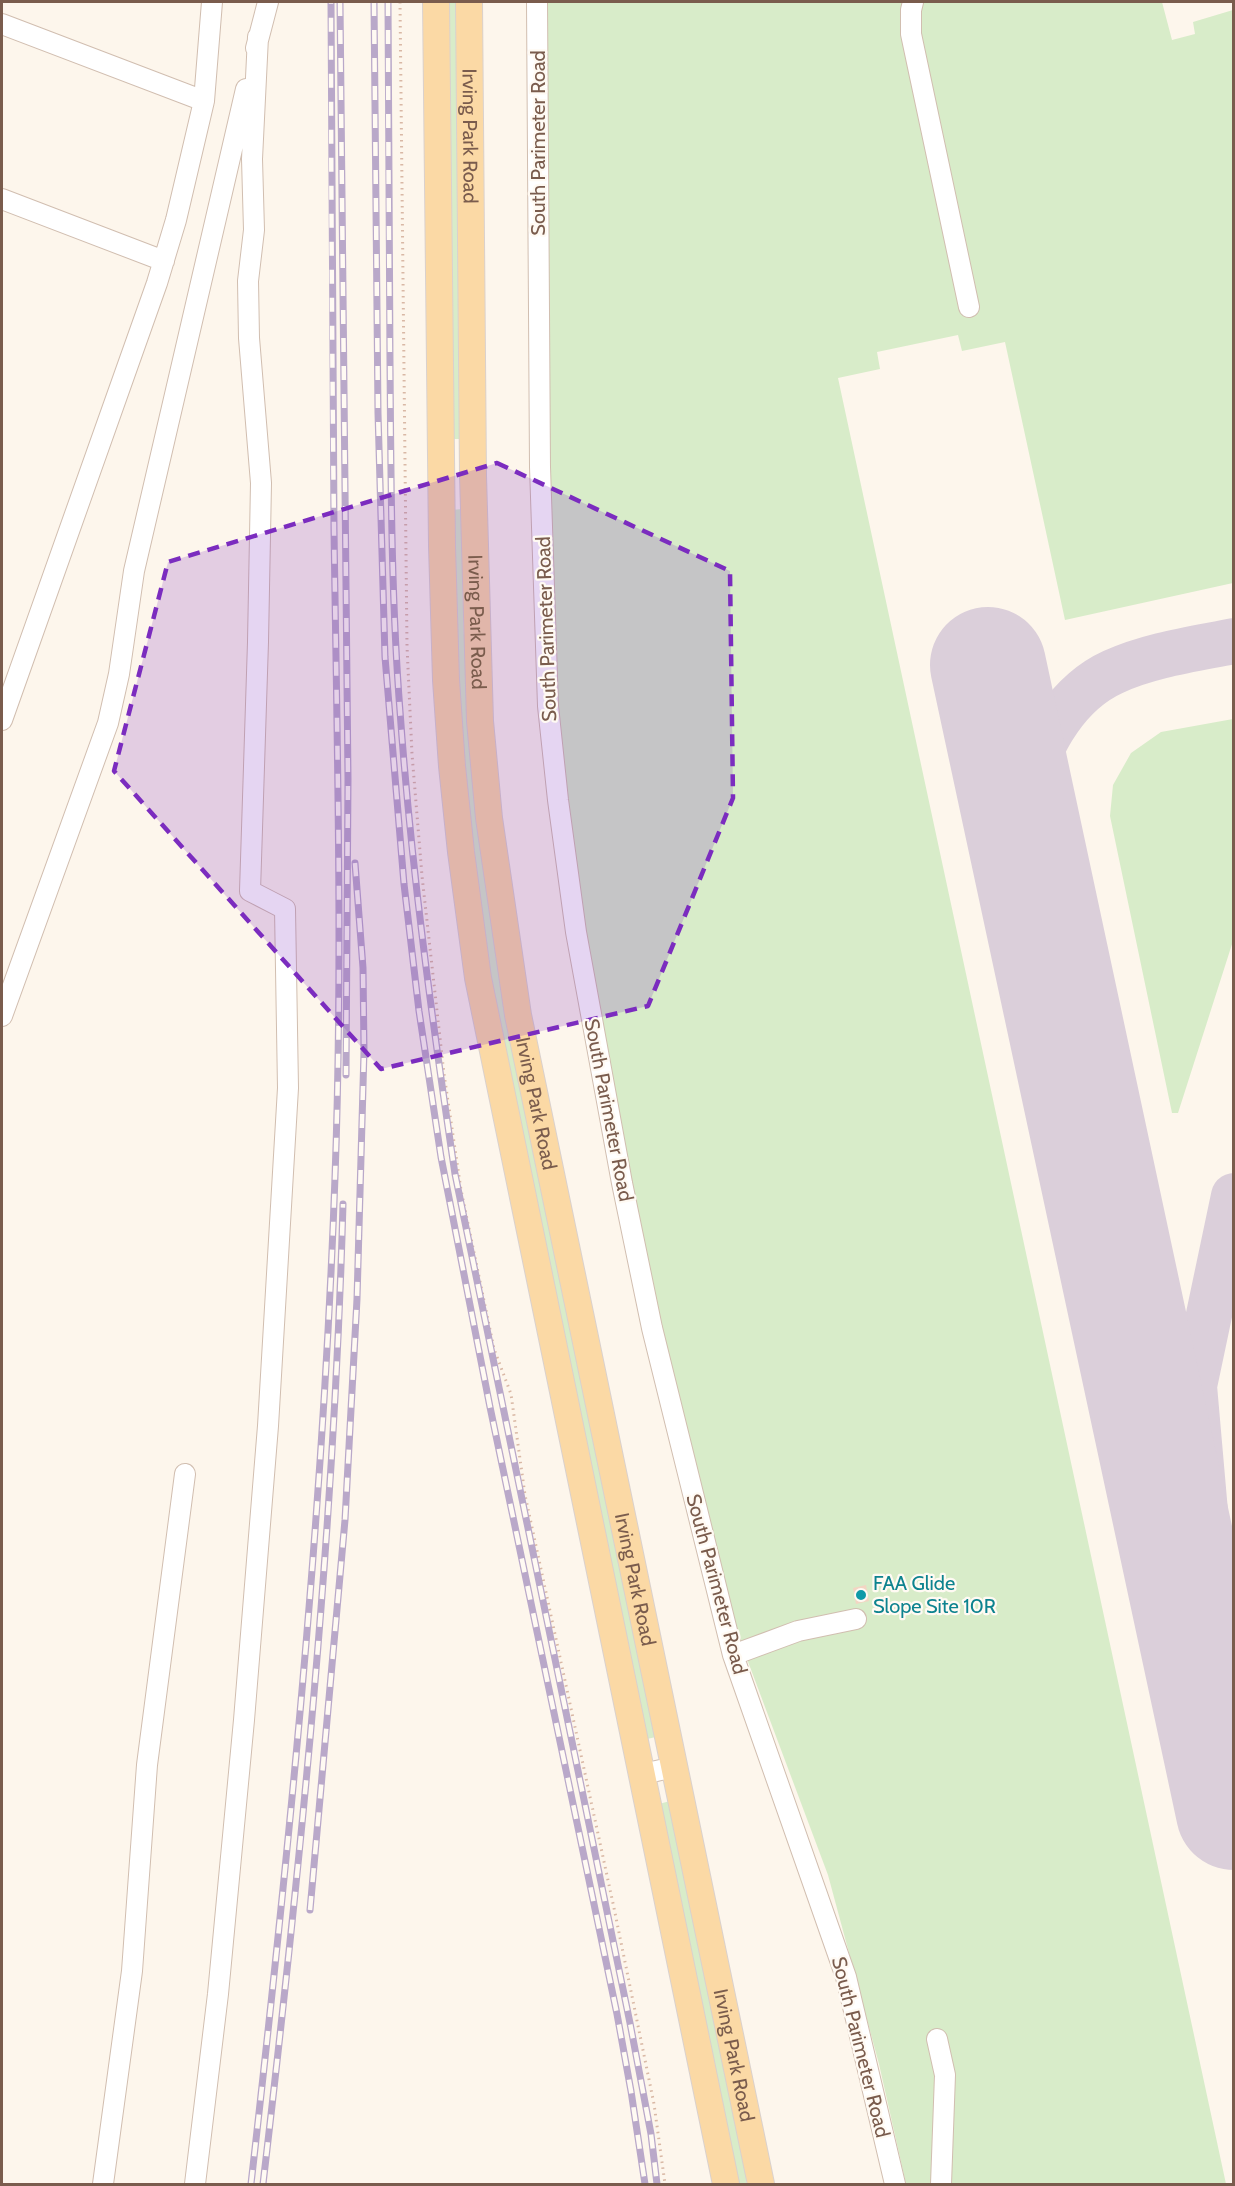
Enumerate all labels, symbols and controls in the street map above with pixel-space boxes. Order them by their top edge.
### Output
street label: South Parimeter Road [526,50,550,236]
street label: Irving Park Road [458,68,483,204]
street label: South Parimeter Road [531,536,561,722]
street label: Irving Park Road [463,554,491,690]
street label: South Parimeter Road [580,1017,638,1203]
street label: Irving Park Road [511,1035,562,1172]
street label: South Parimeter Road [681,1491,753,1677]
street label: Irving Park Road [610,1511,661,1648]
place label: FAA Glide Slope Site 10R [873,1571,996,1618]
marker: FAA Glide Slope Site 10R [854,1588,868,1602]
street label: South Parimeter Road [827,1954,895,2140]
street label: Irving Park Road [709,1987,760,2124]

